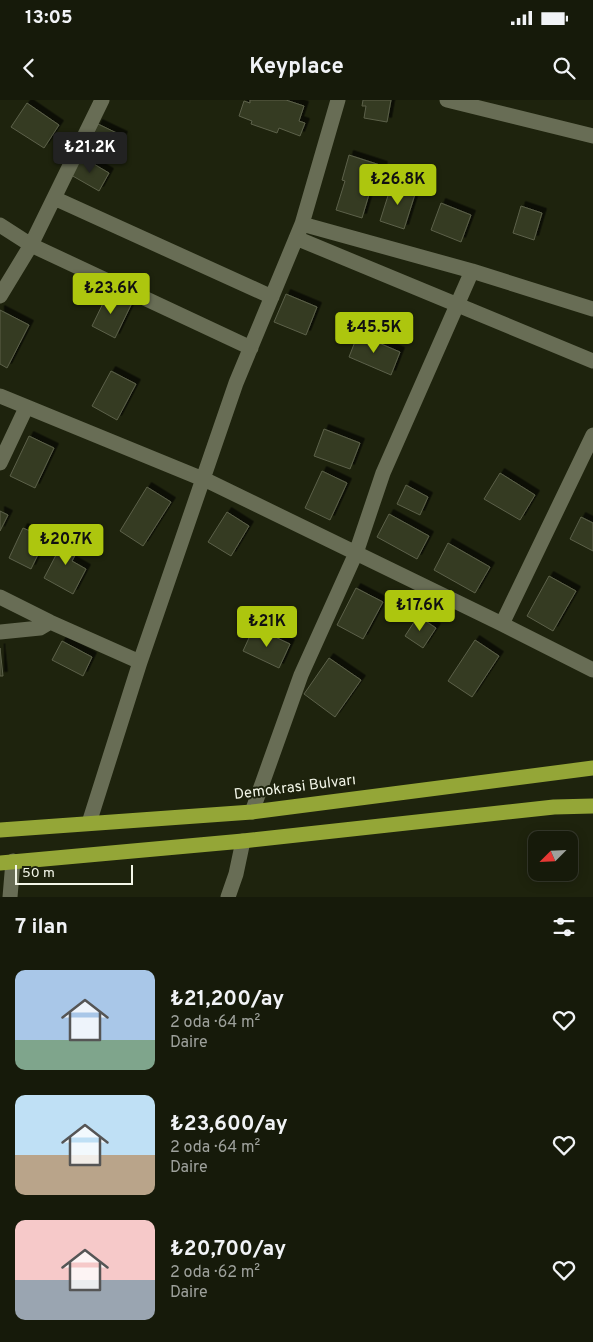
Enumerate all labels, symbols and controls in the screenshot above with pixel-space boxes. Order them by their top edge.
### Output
text: 13:05 [25,6,73,30]
icon: back [15,54,43,82]
text: Keyplace [249,54,344,81]
icon: search [550,54,578,82]
pin: ₺21.2K [49,132,131,174]
text: ₺21.2K [64,138,116,158]
pin: ₺26.8K [357,164,439,206]
text: ₺26.8K [370,170,426,190]
pin: ₺23.6K [70,272,152,315]
text: ₺23.6K [84,279,138,299]
pin: ₺45.5K [333,312,415,354]
text: ₺45.5K [346,318,402,338]
pin: ₺20.7K [25,524,107,566]
text: ₺20.7K [39,530,93,550]
pin: ₺17.6K [379,590,461,632]
text: ₺17.6K [396,596,444,616]
pin: ₺21K [237,606,297,648]
text: ₺21K [248,612,286,632]
street label: Demokrasi Bulvarı [233,771,357,805]
north arrow [528,831,578,881]
map controls [528,831,578,881]
scale bar [15,862,132,885]
text: 50 m [22,865,55,882]
icon: filters [550,913,578,941]
text: 7 ilan [15,914,68,941]
text: ₺21,200/ay [170,986,284,1013]
icon: home [55,990,115,1050]
icon: heart [550,1006,578,1034]
text: 2 oda · 64 m² [170,1013,260,1033]
text: Daire [170,1033,208,1053]
text: ₺23,600/ay [170,1111,288,1138]
icon: home [55,1115,115,1175]
icon: heart [550,1131,578,1159]
text: 2 oda · 64 m² [170,1138,260,1158]
text: Daire [170,1158,208,1178]
text: ₺20,700/ay [170,1236,286,1263]
icon: home [55,1240,115,1300]
icon: heart [550,1256,578,1284]
text: 2 oda · 62 m² [170,1263,260,1283]
text: Daire [170,1283,208,1303]

